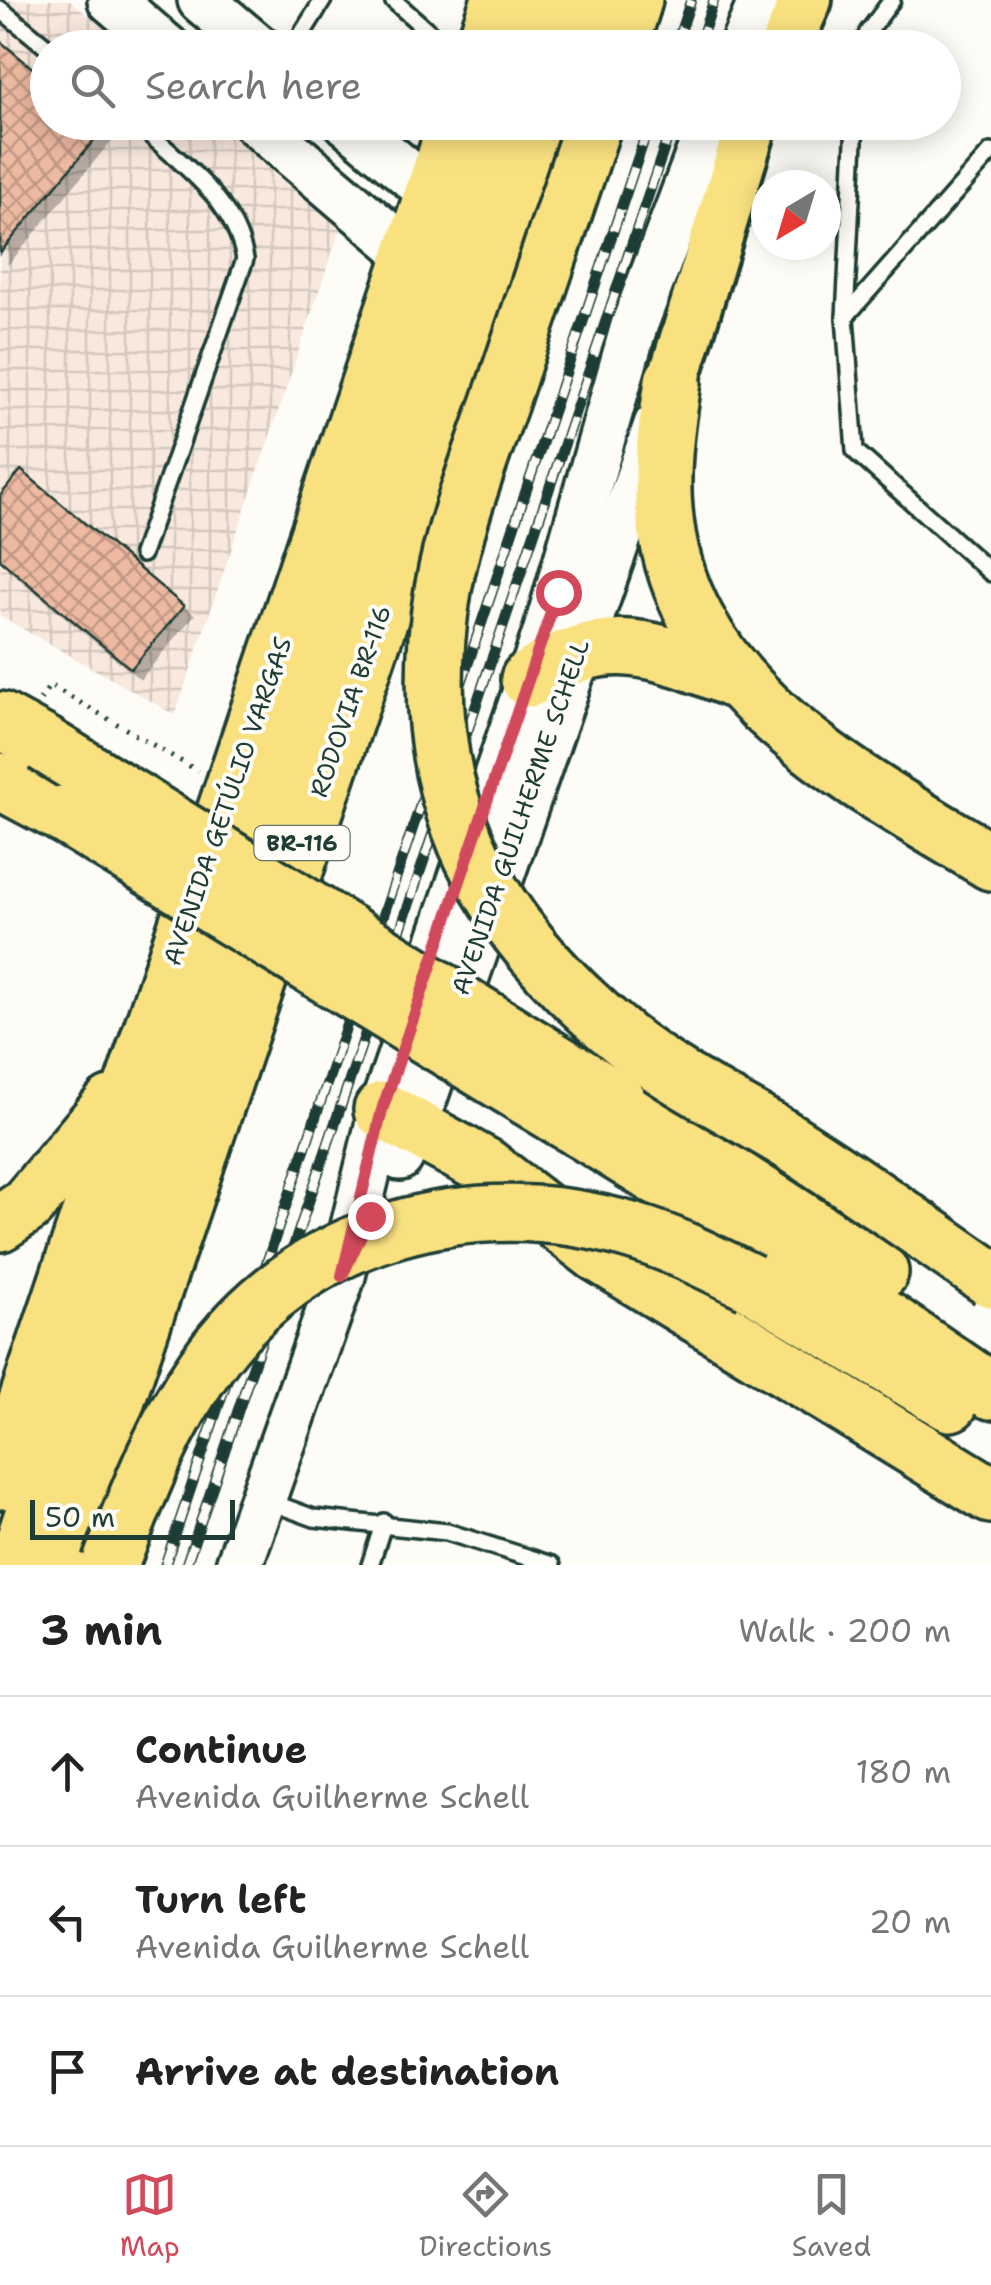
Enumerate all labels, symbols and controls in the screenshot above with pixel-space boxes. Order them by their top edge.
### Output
search box [30,30,961,140]
icon: search [65,58,120,113]
text: Search here [145,60,362,111]
north arrow [751,170,841,260]
route start [536,570,582,616]
street label: RODOVIA BR-116 [301,600,399,802]
street label: AVENIDA GETÚLIO VARGAS [155,632,299,970]
street label: AVENIDA GUILHERME SCHELL [443,634,597,999]
road number: BR-116 [254,826,350,860]
route end [348,1194,394,1240]
scale bar [30,1495,235,1540]
text: 50 m [45,1498,115,1536]
text: 3 min [40,1602,162,1658]
text: Walk · 200 m [738,1609,951,1652]
text: Continue [135,1724,307,1775]
icon: ahead [40,1744,95,1799]
text: 180 m [855,1750,951,1793]
text: Avenida Guilherme Schell [135,1775,529,1818]
text: Turn left [135,1874,307,1925]
icon: left [40,1894,95,1949]
text: 20 m [869,1900,951,1943]
text: Avenida Guilherme Schell [135,1925,529,1968]
icon: arrive [40,2044,95,2099]
text: Arrive at destination [135,2046,559,2097]
tab: Map [120,2167,180,2265]
tab: Directions [419,2167,552,2265]
tab: Saved [792,2167,871,2265]

